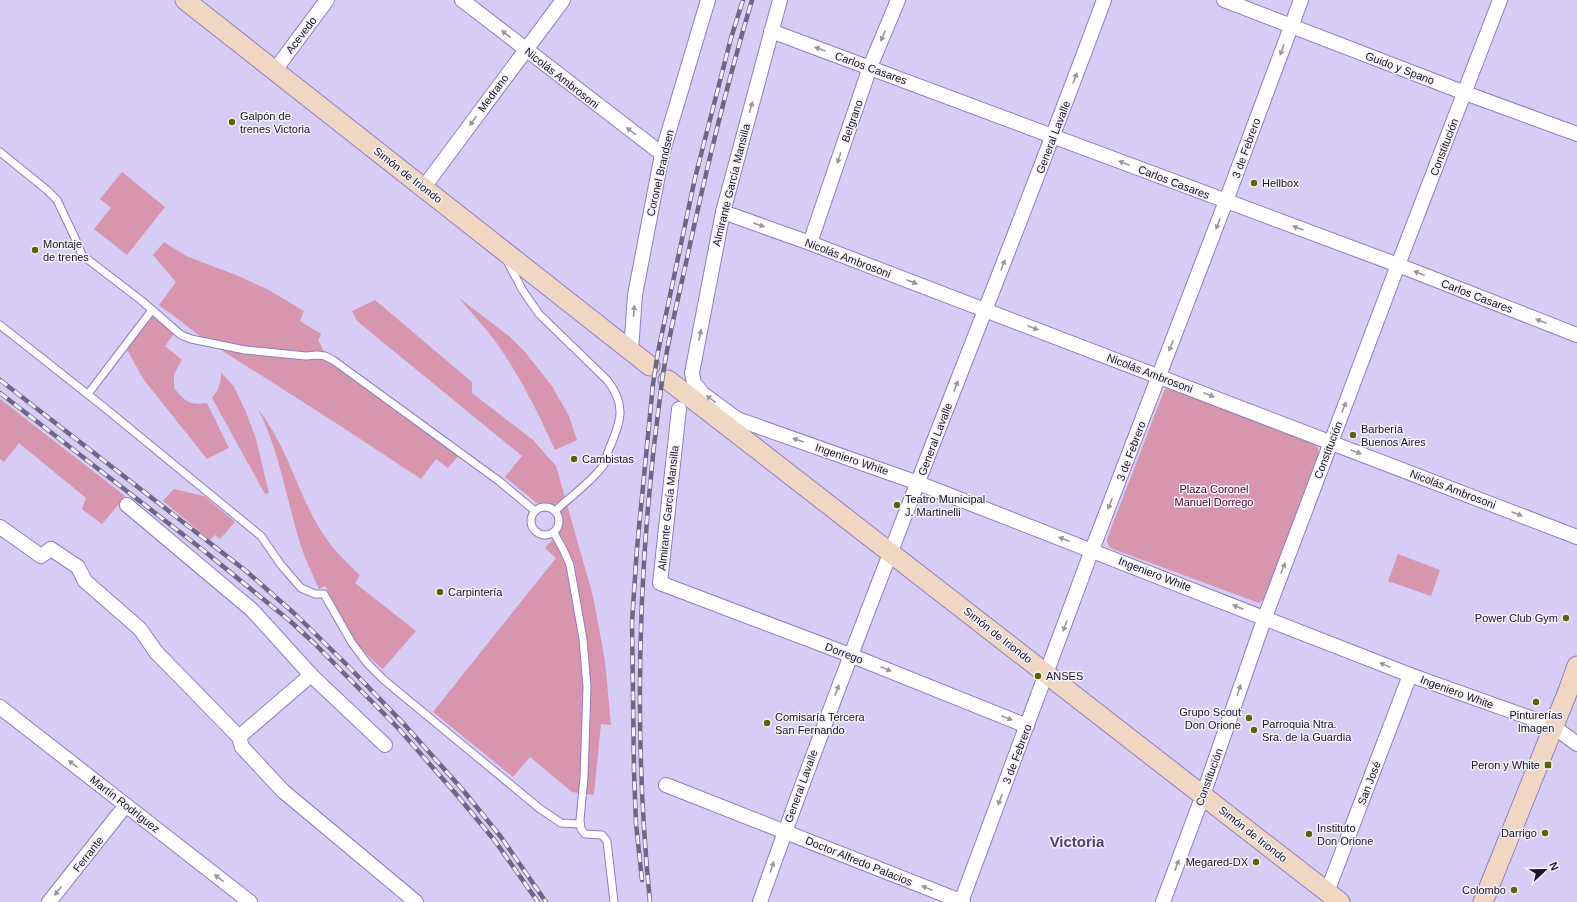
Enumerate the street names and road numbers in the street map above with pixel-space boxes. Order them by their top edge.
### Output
street label: Acevedo [283,14,319,56]
street label: Nicolás Ambrosoni [522,45,602,111]
street label: Carlos Casares [833,49,909,87]
street label: Guido y Spano [1364,49,1436,87]
street label: Medrano [475,72,511,114]
street label: Belgrano [839,98,865,144]
street label: General Lavalle [1034,99,1072,175]
street label: 3 de Febrero [1230,116,1262,180]
street label: Constitución [1428,117,1460,177]
street label: Almirante García Mansilla [710,122,752,248]
street label: Coronel Brandsen [644,128,676,218]
street label: Simón de Iriondo [372,145,444,205]
street label: Carlos Casares [1136,163,1212,201]
street label: Nicolás Ambrosoni [803,236,893,280]
street label: Carlos Casares [1439,277,1515,315]
street label: Nicolás Ambrosoni [1105,351,1195,395]
street label: General Lavalle [916,401,954,477]
street label: 3 de Febrero [1114,419,1148,483]
street label: Constitución [1312,420,1344,480]
street label: Ingeniero White [814,441,890,477]
street label: Almirante García Mansilla [655,444,681,571]
street label: Nicolás Ambrosoni [1408,467,1498,511]
street label: Ingeniero White [1117,555,1193,593]
street label: Simón de Iriondo [962,605,1034,665]
street label: Dorrego [823,640,865,666]
street label: Ingeniero White [1419,673,1495,711]
street label: 3 de Febrero [1000,722,1034,786]
street label: Constitución [1193,747,1225,807]
street label: General Lavalle [782,748,820,824]
street label: San José [1355,759,1383,807]
street label: Martín Rodríguez [88,773,162,835]
street label: Simón de Iriondo [1217,804,1289,864]
street label: Ferrante [70,834,106,874]
street label: Doctor Alfredo Palacios [804,834,915,888]

